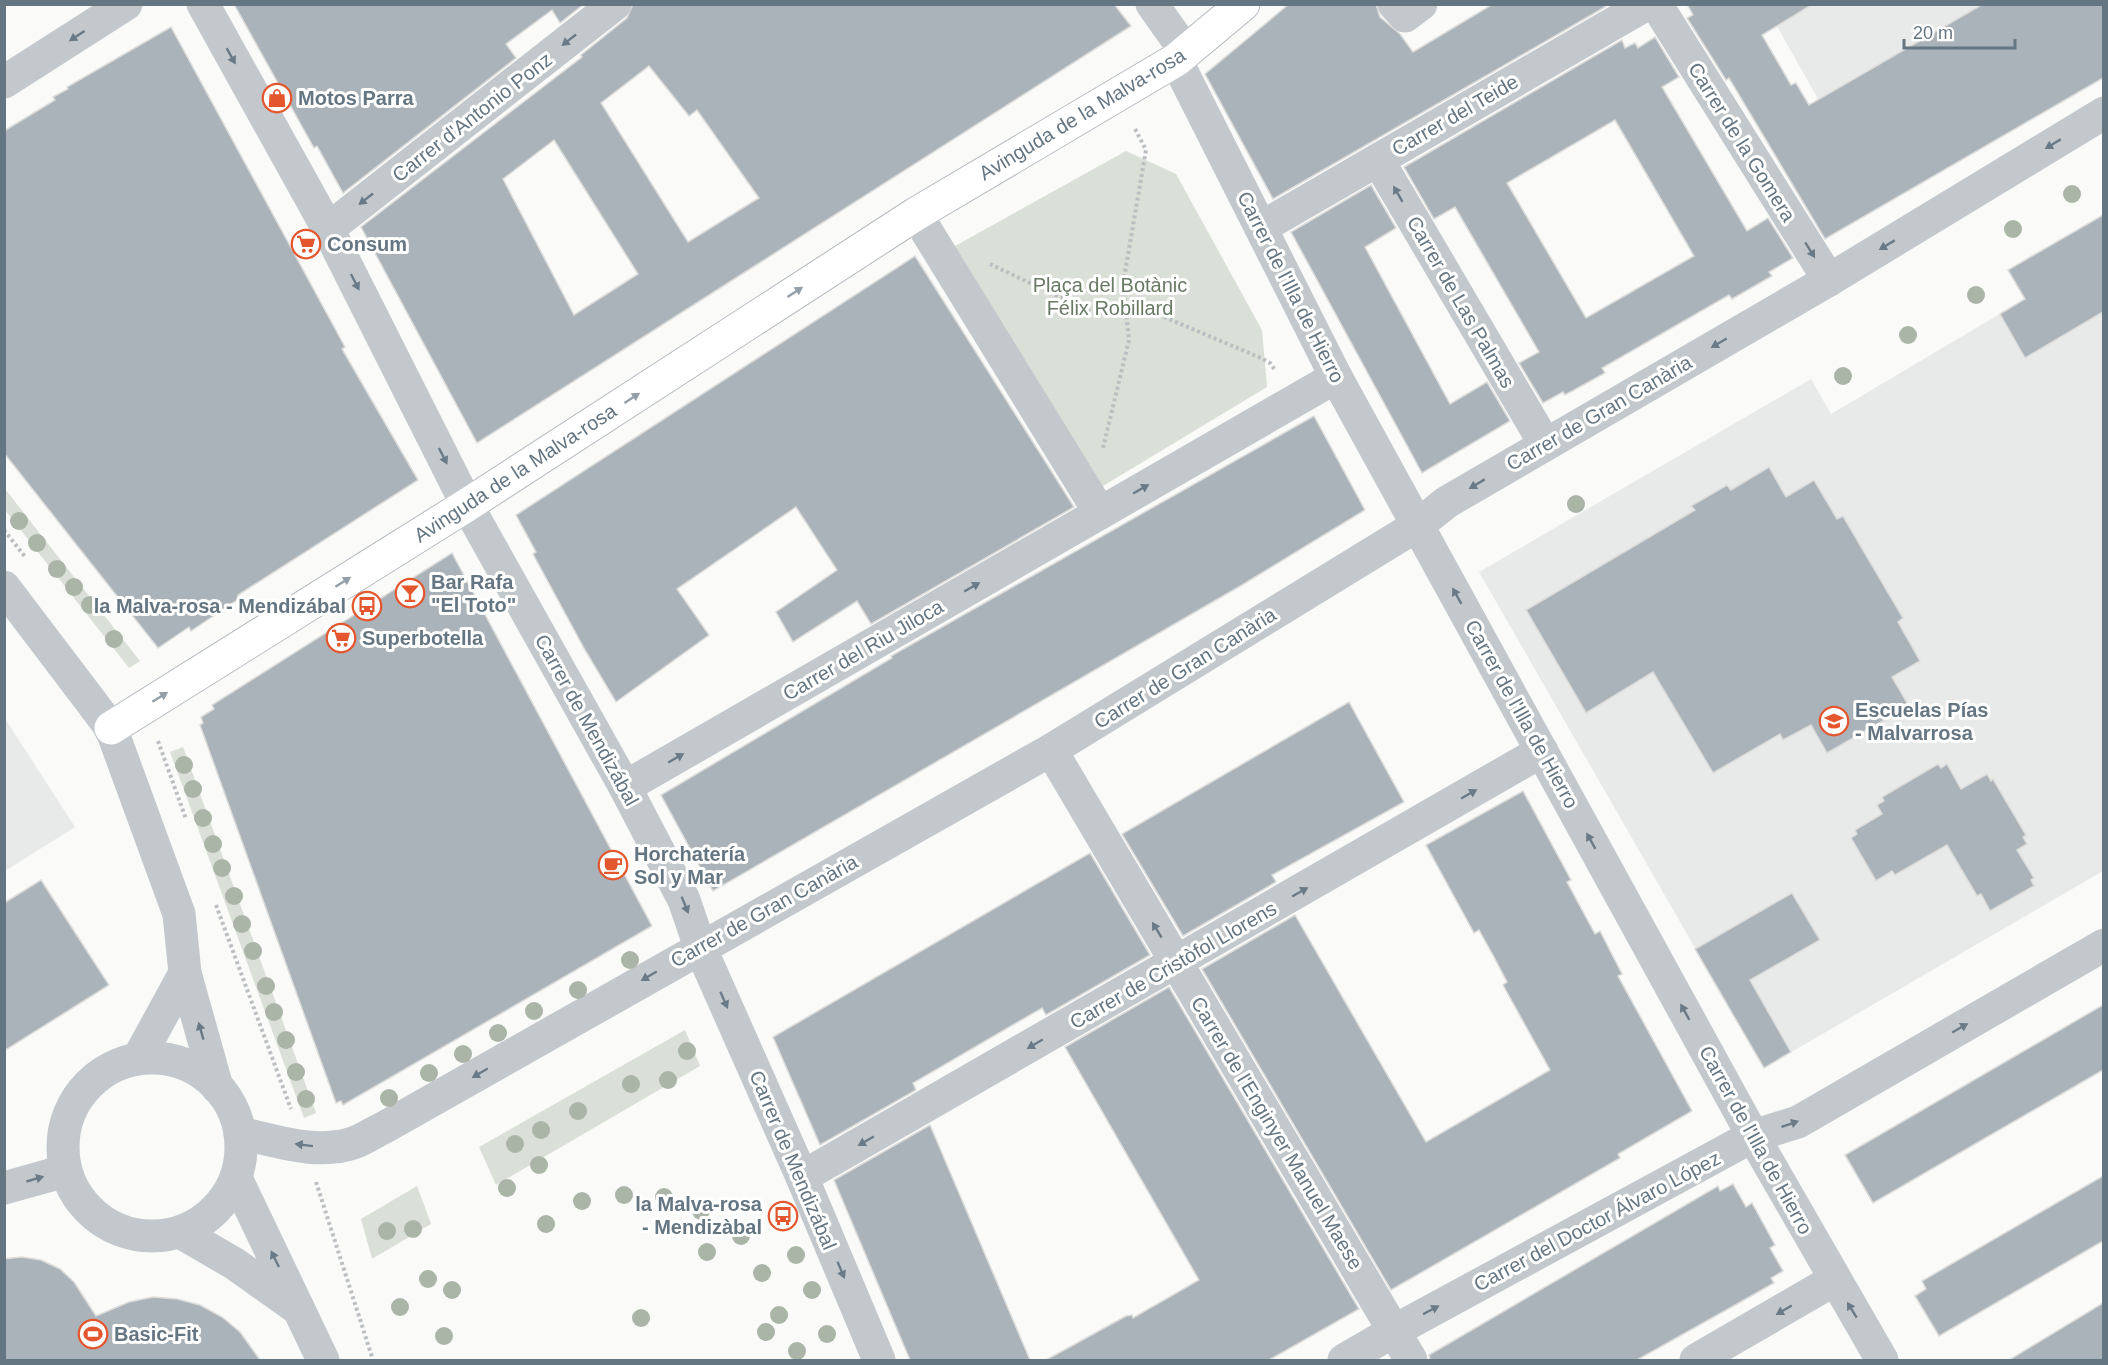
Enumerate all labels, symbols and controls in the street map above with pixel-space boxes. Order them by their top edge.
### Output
scale bar [1904,12,2015,50]
text: 20 m [1913,23,1953,43]
one-way arrow [69,30,85,41]
one-way arrow [561,34,577,47]
street label: Avinguda de la Malva-rosa [975,43,1190,184]
one-way arrow [226,47,236,64]
street label: Carrer d'Antonio Ponz [388,48,556,186]
street label: Carrer de la Gomera [1684,58,1800,226]
street label: Carrer del Teide [1388,70,1522,160]
shop icon: Motos Parra [261,82,293,114]
place label: Motos Parra [298,87,414,109]
one-way arrow [2045,138,2062,149]
one-way arrow [1393,185,1403,202]
street label: Carrer de l'Illa de Hierro [1233,188,1349,386]
one-way arrow [358,193,374,206]
street label: Carrer de Las Palmas [1403,212,1519,392]
supermarket icon: Consum [290,228,322,260]
place label: Consum [327,233,407,255]
one-way arrow [1879,239,1895,250]
one-way arrow [1804,242,1815,258]
one-way arrow [350,274,360,291]
park label: Plaça del Botànic Félix Robillard [1033,274,1187,319]
one-way arrow [787,287,803,298]
one-way arrow [1711,338,1727,349]
street label: Carrer de Gran Canària [1503,351,1696,475]
one-way arrow [623,392,639,404]
street label: Avinguda de la Malva-rosa [410,399,621,547]
one-way arrow [438,448,448,465]
one-way arrow [1469,478,1485,489]
one-way arrow [1133,484,1149,495]
place label: Bar Rafa "El Toto" [431,571,516,616]
one-way arrow [335,577,352,588]
bar icon: Bar Rafa "El Toto" [394,577,426,609]
one-way arrow [964,582,981,592]
one-way arrow [1452,588,1462,605]
bus stop icon: la Malva-rosa - Mendizábal [351,590,383,622]
place label: la Malva-rosa - Mendizábal [94,595,346,617]
street label: Carrer del Riu Jiloca [779,595,948,705]
street label: Carrer de Gran Canària [1090,603,1281,733]
street label: Carrer de l'Illa de Hierro [1461,616,1583,812]
supermarket icon: Superbotella [325,622,357,654]
place label: Superbotella [362,627,484,649]
street label: Carrer de Mendizábal [531,631,643,809]
one-way arrow [152,691,168,702]
place label: Escuelas Pías - Malvarrosa [1855,699,1988,744]
school or university icon: Escuelas Pías - Malvarrosa [1818,705,1850,737]
one-way arrow [668,753,685,763]
one-way arrow [1461,788,1477,799]
one-way arrow [1586,832,1596,849]
place label: Horchatería Sol y Mar [634,843,746,888]
cafe icon: Horchatería Sol y Mar [597,849,629,881]
street label: Carrer de Gran Canària [667,850,862,972]
one-way arrow [1292,886,1308,897]
one-way arrow [681,896,690,914]
street label: Carrer de Cristòfol Llorens [1066,897,1280,1033]
one-way arrow [1152,922,1163,938]
one-way arrow [640,971,657,981]
one-way arrow [719,992,728,1009]
street label: Carrer de l'Enginyer Manuel Maese [1187,993,1367,1273]
one-way arrow [1680,1003,1690,1020]
one-way arrow [196,1022,205,1040]
one-way arrow [1952,1023,1969,1033]
one-way arrow [1027,1039,1043,1050]
street label: Carrer de l'Illa de Hierro [1695,1042,1817,1238]
one-way arrow [472,1067,488,1078]
street label: Carrer de Mendizábal [745,1067,841,1253]
one-way arrow [1781,1119,1799,1129]
one-way arrow [857,1136,874,1146]
one-way arrow [294,1140,313,1150]
street label: Carrer del Doctor Álvaro López [1470,1147,1724,1295]
one-way arrow [26,1174,44,1183]
place label: la Malva-rosa - Mendizàbal [635,1193,763,1238]
bus stop icon: la Malva-rosa - Mendizàbal [767,1200,799,1232]
one-way arrow [271,1250,280,1267]
one-way arrow [837,1261,846,1279]
one-way arrow [1847,1301,1857,1318]
one-way arrow [1423,1305,1440,1315]
one-way arrow [1775,1305,1792,1315]
sports icon: Basic-Fit [77,1318,109,1350]
place label: Basic-Fit [114,1323,199,1345]

